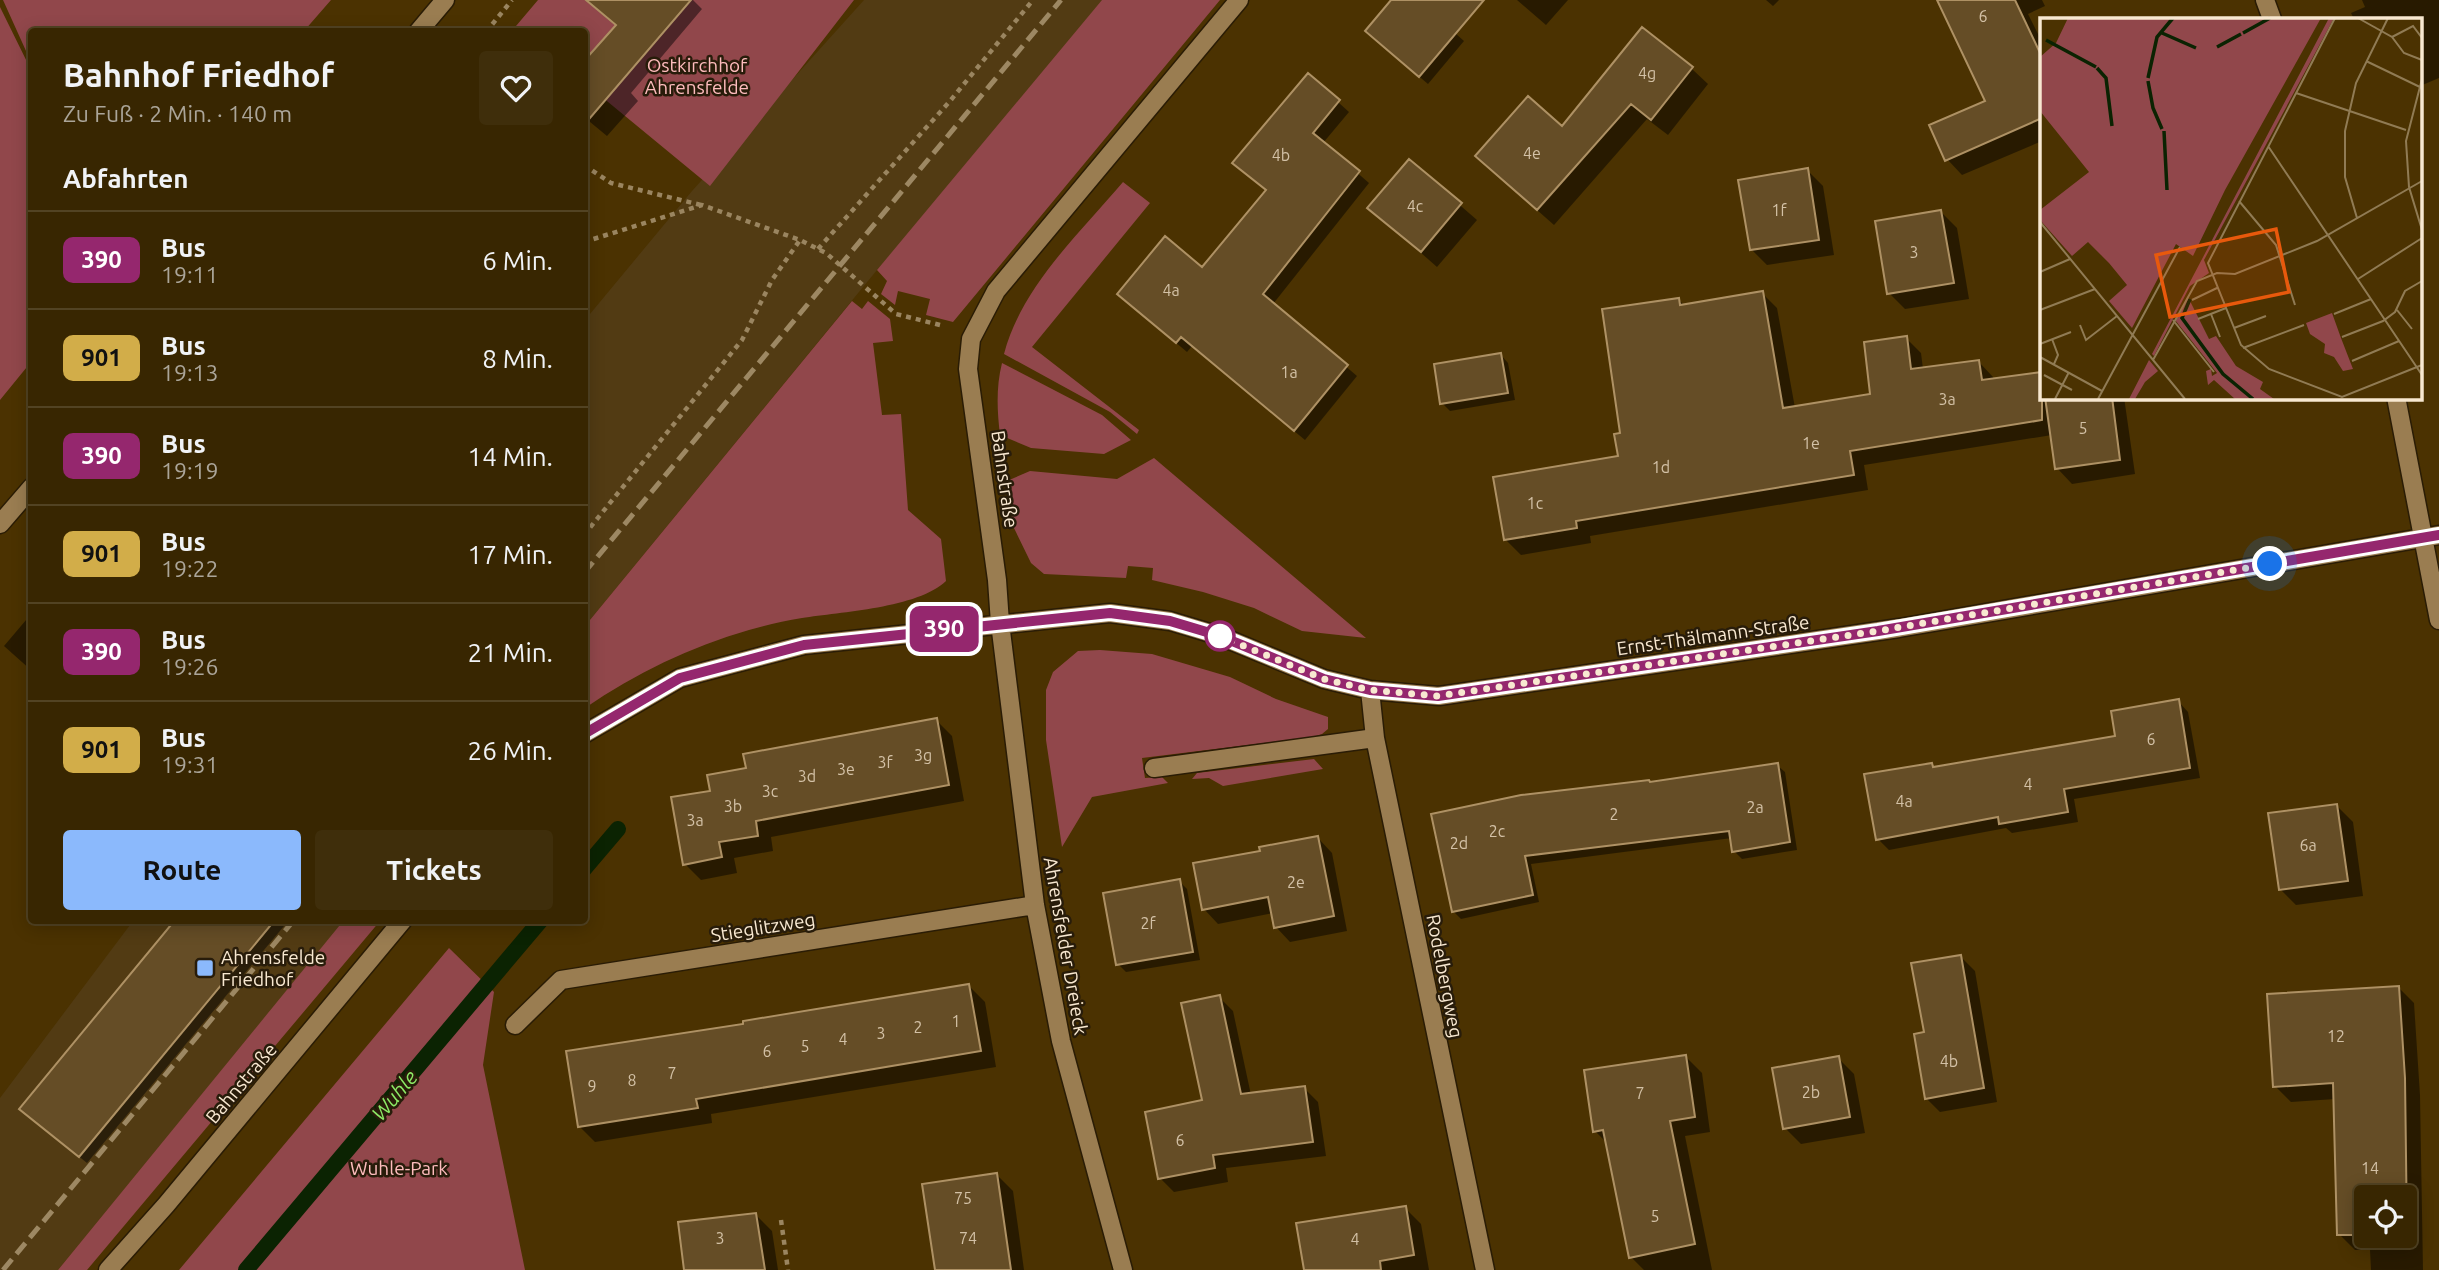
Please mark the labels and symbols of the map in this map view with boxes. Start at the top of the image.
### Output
house number: 6 [1978,7,1988,25]
inset map [2040,18,2422,399]
park label: Ostkirchhof Ahrensfelde [645,54,749,98]
house number: 4g [1638,64,1656,82]
house number: 4e [1523,144,1541,162]
house number: 4b [1272,146,1290,164]
house number: 4c [1407,197,1424,215]
house number: 1f [1771,201,1787,219]
house number: 3 [1909,243,1919,261]
house number: 4a [1162,281,1180,299]
house number: 1a [1280,363,1298,381]
house number: 3a [1938,390,1956,408]
house number: 5 [2078,419,2088,437]
street label: Bahnstraße [987,429,1023,529]
house number: 1e [1802,434,1820,452]
house number: 1d [1652,458,1670,476]
house number: 1c [1527,494,1544,512]
your location [2252,546,2287,581]
line badge: 390 [904,606,984,652]
street label: Ernst-Thälmann-Straße [1615,611,1811,659]
unlabelled marker [1205,621,1235,651]
house number: 6 [2146,730,2156,748]
house number: 3g [914,746,932,764]
house number: 3f [877,753,893,771]
house number: 3e [837,760,855,778]
house number: 3d [798,767,816,785]
house number: 4 [2023,775,2033,793]
house number: 3c [762,782,779,800]
house number: 4a [1895,792,1913,810]
house number: 3b [724,797,742,815]
house number: 2a [1746,798,1764,816]
house number: 2 [1609,805,1619,823]
house number: 3a [686,811,704,829]
house number: 2c [1489,822,1506,840]
house number: 2d [1450,834,1468,852]
house number: 6a [2299,836,2317,854]
street label: Ahrensfelder Dreieck [1040,855,1093,1037]
house number: 2e [1287,873,1305,891]
street label: Stieglitzweg [709,908,817,946]
street label: Rodelbergweg [1422,912,1468,1040]
house number: 2f [1140,914,1156,932]
place label: Ahrensfelde Friedhof [221,946,325,990]
marker: Ahrensfelde Friedhof [195,958,215,978]
house number: 1 [951,1012,961,1030]
house number: 2 [913,1018,923,1036]
house number: 3 [876,1024,886,1042]
house number: 12 [2327,1027,2345,1045]
house number: 4 [838,1030,848,1048]
house number: 5 [800,1037,810,1055]
street label: Bahnstraße [201,1038,281,1128]
house number: 6 [762,1042,772,1060]
house number: 4b [1940,1052,1958,1070]
house number: 7 [667,1064,677,1082]
water label: Wuhle [366,1065,422,1125]
house number: 8 [627,1071,637,1089]
house number: 9 [587,1077,597,1095]
house number: 2b [1802,1083,1820,1101]
house number: 7 [1635,1084,1645,1102]
house number: 6 [1175,1131,1185,1149]
park label: Wuhle-Park [350,1157,448,1179]
house number: 14 [2361,1159,2379,1177]
house number: 75 [954,1189,972,1207]
house number: 5 [1650,1207,1660,1225]
house number: 3 [715,1229,725,1247]
house number: 74 [959,1229,977,1247]
house number: 4 [1350,1230,1360,1248]

